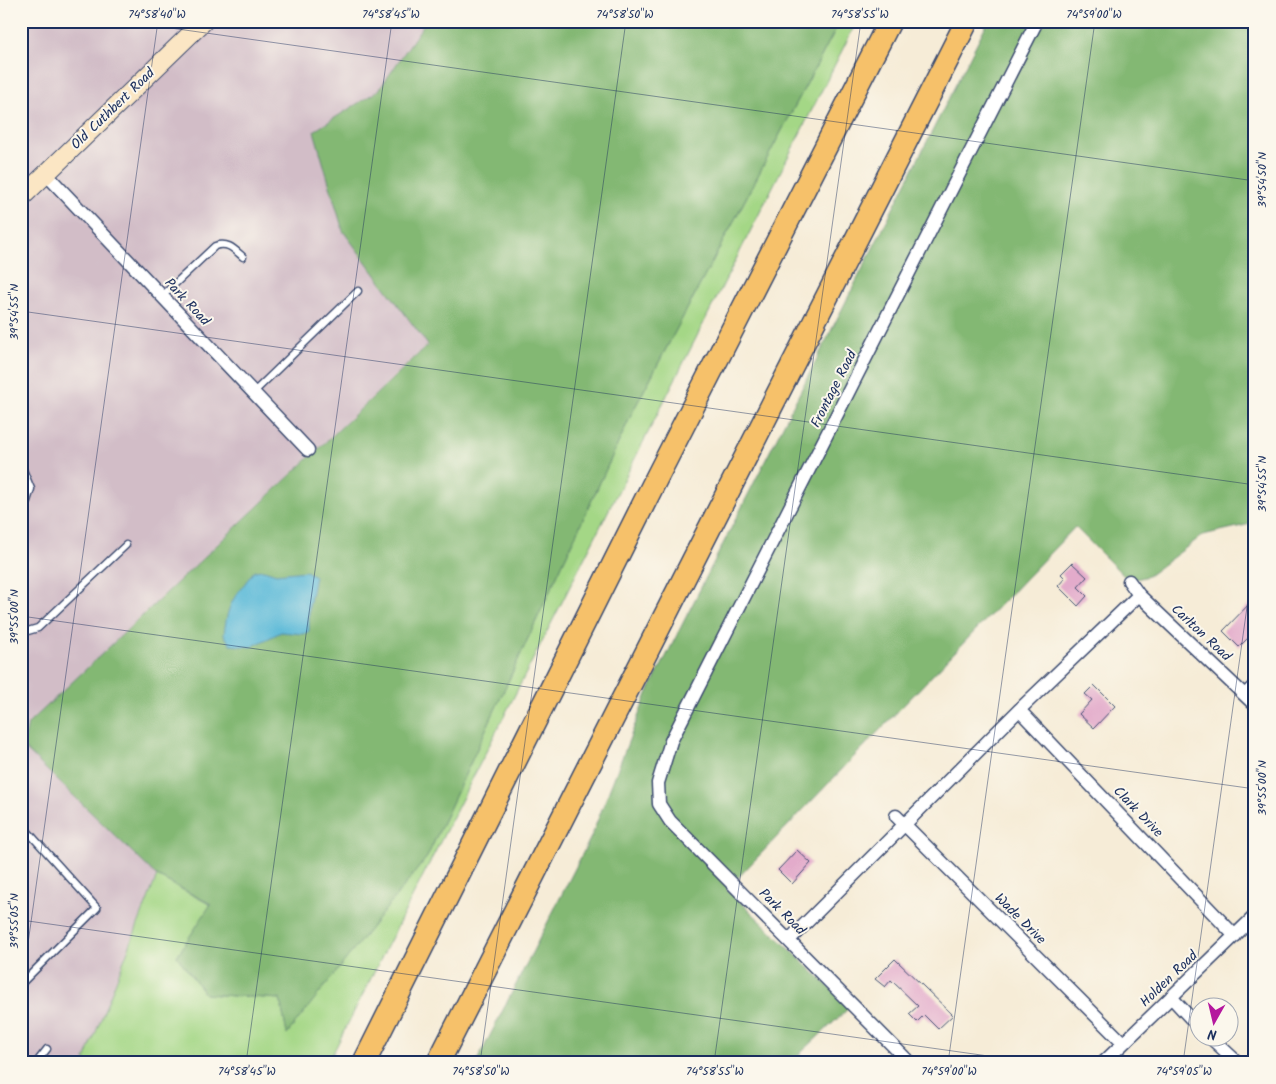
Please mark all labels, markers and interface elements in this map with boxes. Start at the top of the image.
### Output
text: 74°58'40"W [128,5,186,24]
text: 74°58'45"W [362,5,420,24]
text: 74°58'50"W [596,5,654,24]
text: 74°58'55"W [831,5,889,24]
text: 74°59'00"W [1066,5,1122,24]
street label: Old Cuthbert Road [66,62,161,155]
text: 39°54'50"N [1253,152,1272,208]
street label: Park Road [159,273,216,332]
text: 39°54'55"N [5,284,24,340]
street label: Frontage Road [805,346,863,432]
text: 39°54'55"N [1253,456,1272,512]
text: 39°55'00"N [5,589,24,645]
street label: Carlton Road [1166,599,1237,668]
text: 39°55'00"N [1253,760,1272,816]
street label: Clark Drive [1108,781,1169,843]
street label: Park Road [753,883,811,941]
street label: Wade Drive [989,888,1051,950]
text: 39°55'05"N [5,893,24,949]
street label: Holden Road [1135,945,1204,1012]
north arrow [1188,996,1238,1046]
text: N [1206,1022,1218,1045]
text: 74°58'45"W [218,1062,276,1081]
text: 74°58'50"W [452,1062,510,1081]
text: 74°58'55"W [686,1062,744,1081]
text: 74°59'00"W [921,1062,977,1081]
text: 74°59'05"W [1156,1062,1212,1081]

